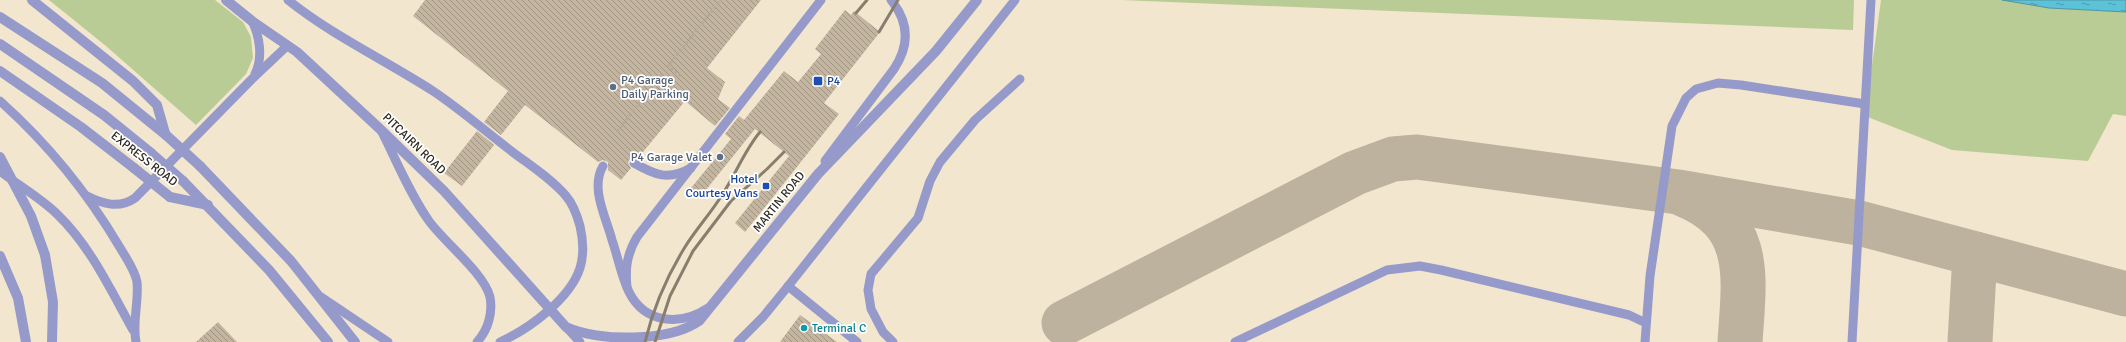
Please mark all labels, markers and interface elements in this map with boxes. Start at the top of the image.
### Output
place label: P4 Garage Daily Parking [621,73,689,102]
place label: P4 [827,74,841,89]
marker: P4 [812,75,824,87]
marker: P4 Garage Daily Parking [608,82,618,92]
street label: PITCAIRN ROAD [379,110,449,178]
street label: EXPRESS ROAD [108,128,181,190]
place label: P4 Garage Valet [631,150,712,165]
marker: P4 Garage Valet [715,152,725,162]
street label: MARTIN ROAD [750,168,808,236]
place label: Hotel Courtesy Vans [685,172,758,201]
marker: Hotel Courtesy Vans [761,181,771,191]
place label: Terminal C [812,321,866,336]
marker: Terminal C [799,323,809,333]

